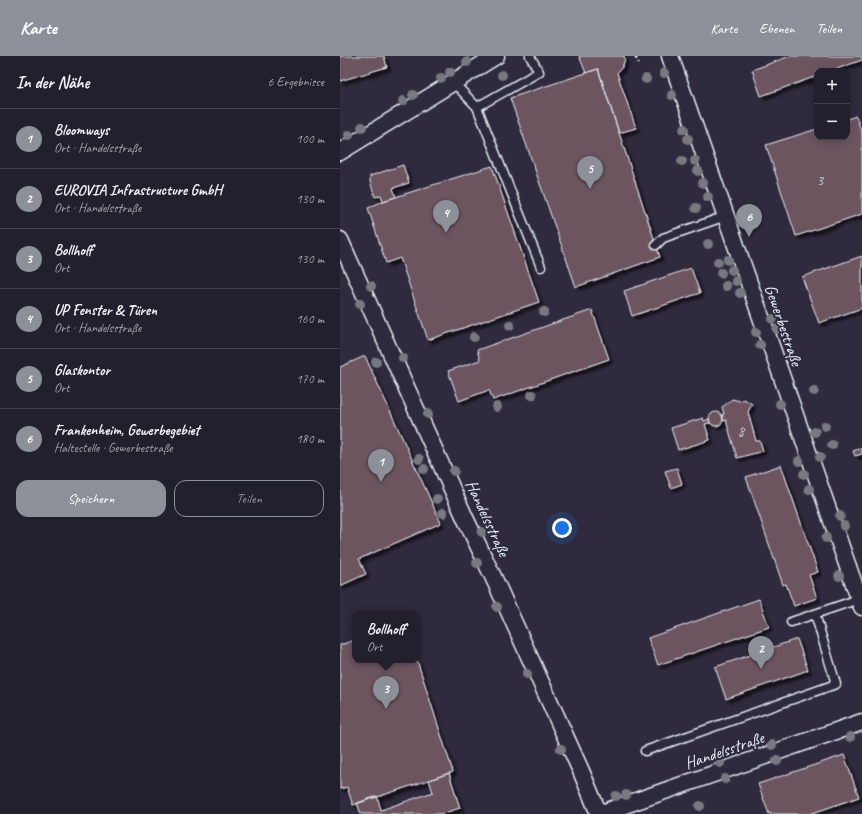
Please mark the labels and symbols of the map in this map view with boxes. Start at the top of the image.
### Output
pin: 5 [577,156,603,189]
house number: 3 [817,171,825,190]
pin: 4 [433,200,459,233]
pin: 6 [736,204,762,237]
street label: Gewerbestraße [760,282,808,370]
house number: 8 [738,422,746,441]
pin: 1 [368,449,394,482]
street label: Handelsstraße [461,476,515,561]
your location [552,518,572,538]
pin: 2 [748,636,774,669]
pin: 3 [373,676,399,709]
street label: Handelsstraße [682,727,768,774]

